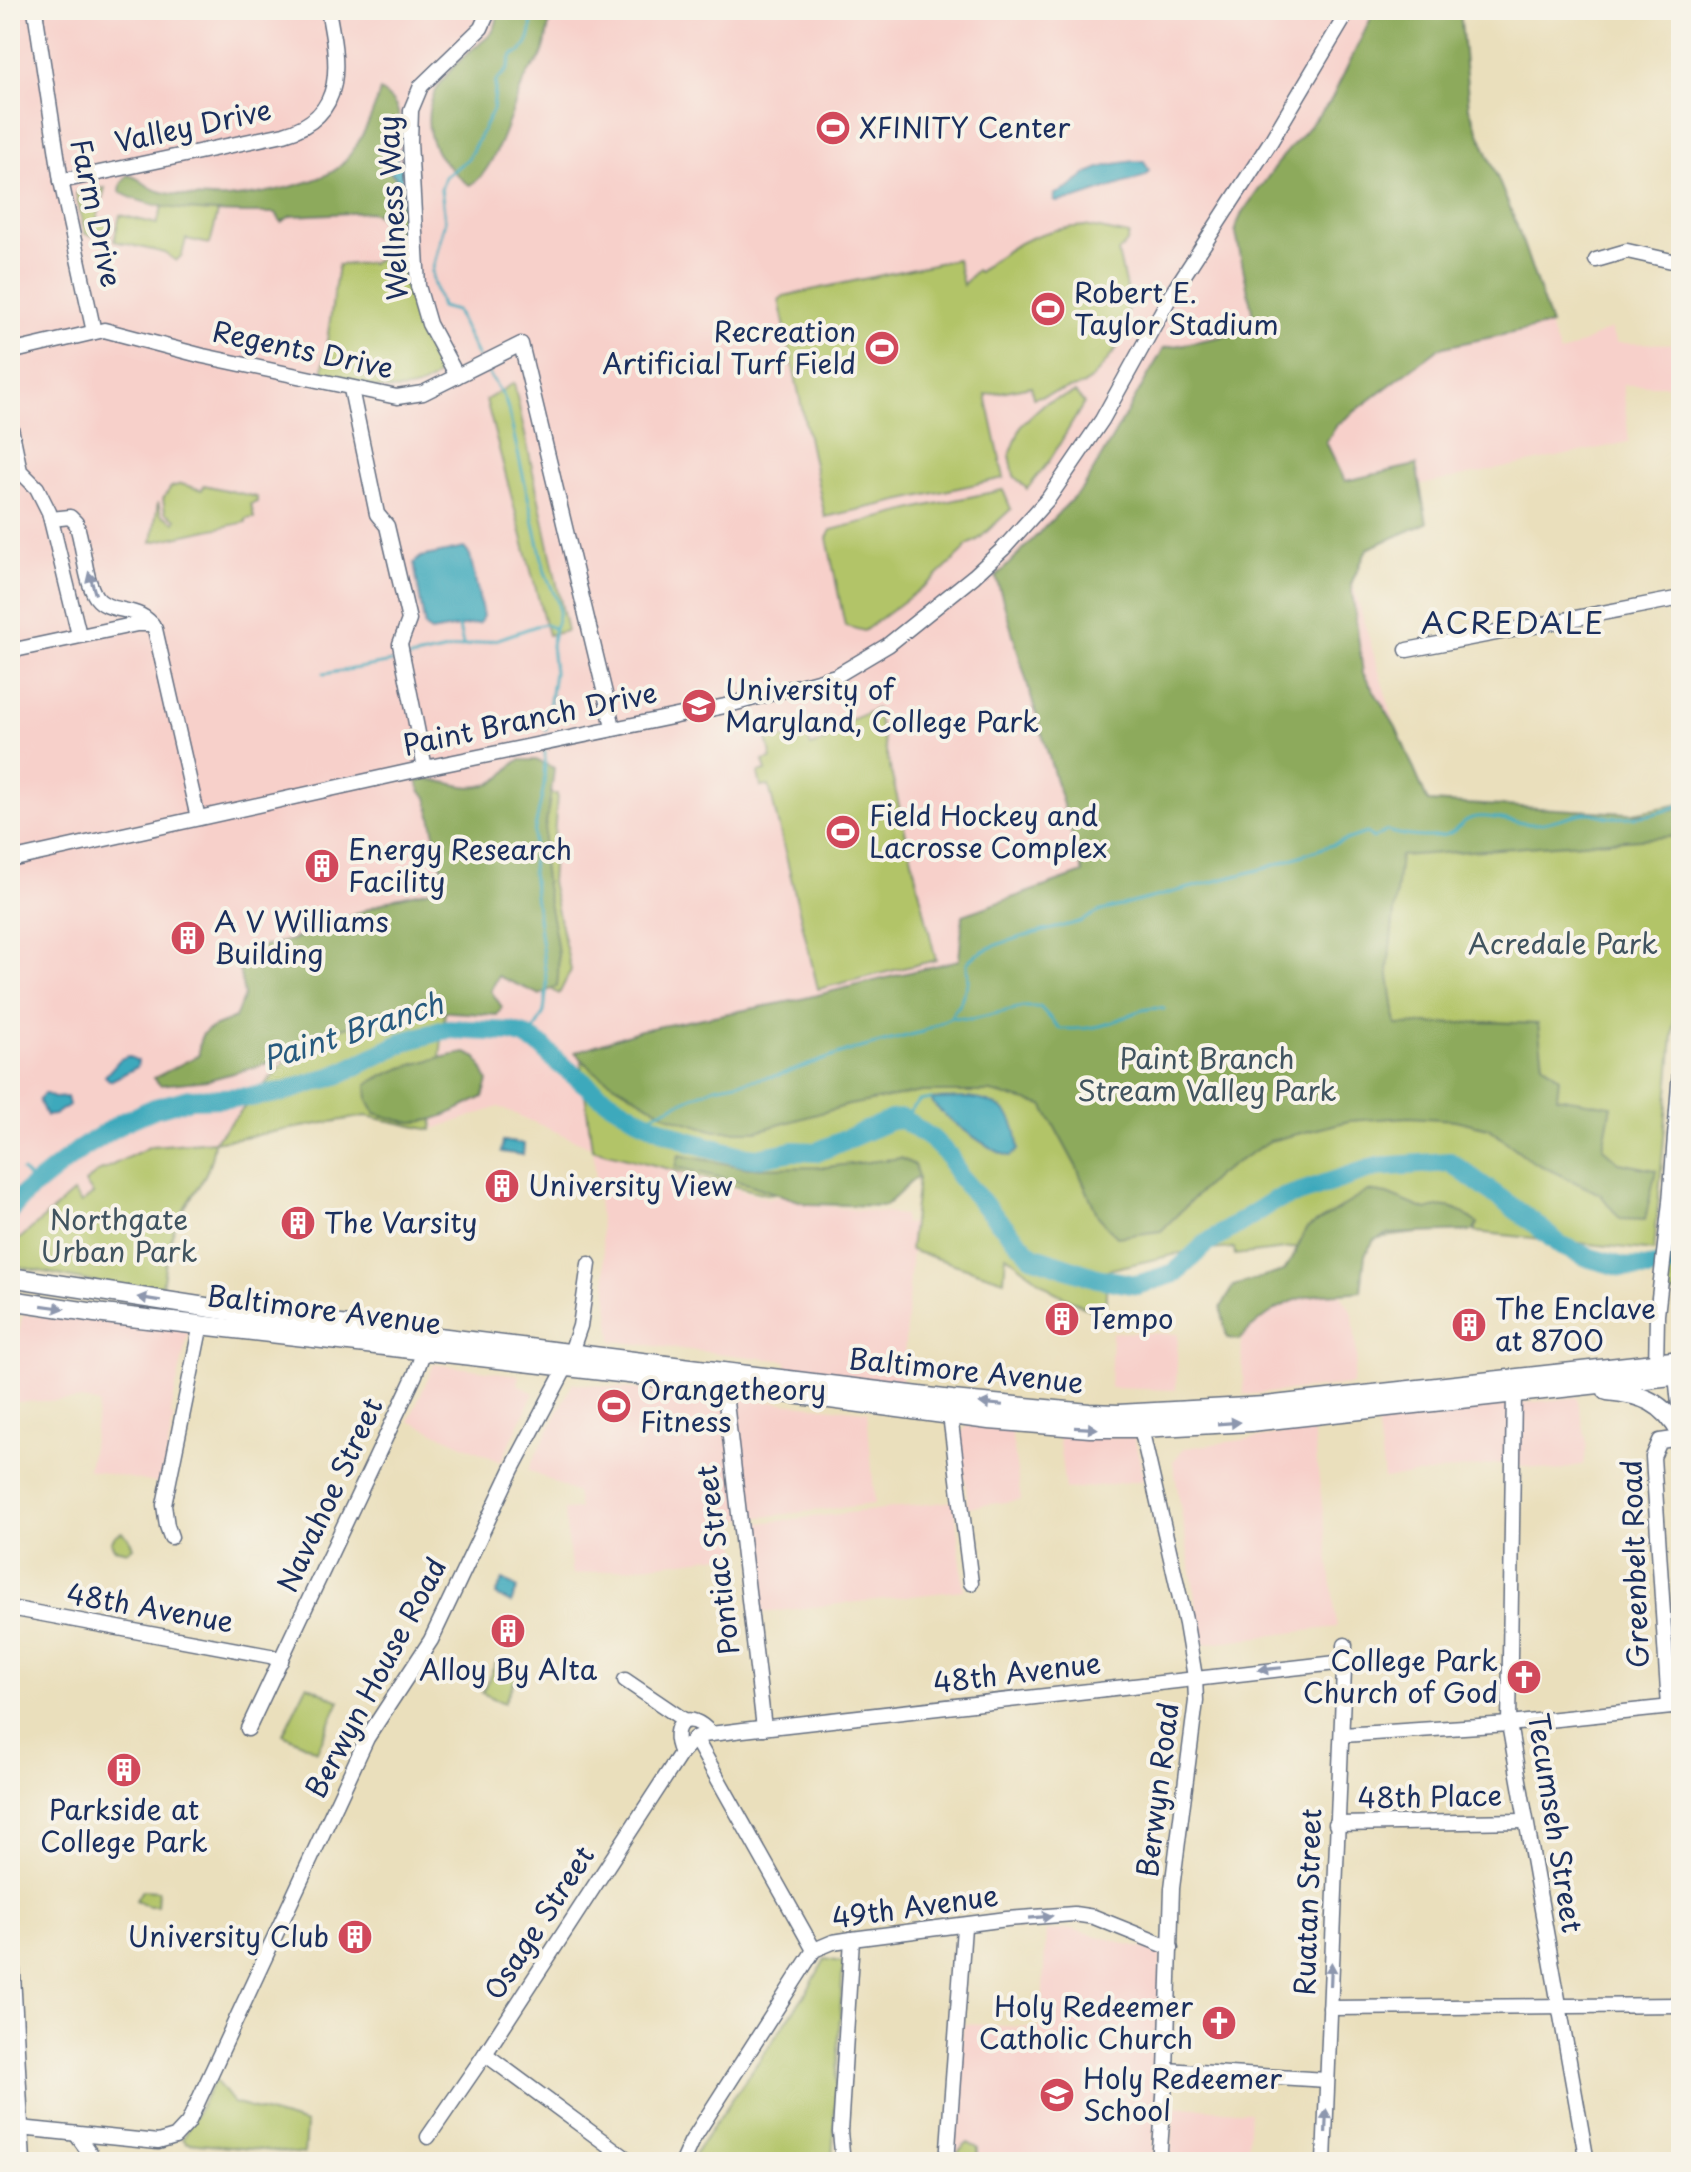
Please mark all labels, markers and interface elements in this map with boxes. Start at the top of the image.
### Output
street label: Valley Drive [110,87,275,162]
place label: XFINITY Center [859,105,1070,148]
sports icon: XFINITY Center [814,109,852,147]
street label: Wellness Way [365,115,418,302]
street label: Farm Drive [61,134,134,291]
place label: Robert E. Taylor Stadium [1074,270,1279,345]
sports icon: Robert E. Taylor Stadium [1029,290,1067,328]
street label: Regents Drive [209,308,398,389]
place label: Recreation Artificial Turf Field [602,309,856,384]
sports icon: Recreation Artificial Turf Field [863,329,901,367]
one-way arrow [85,570,98,594]
district label: ACREDALE [1421,599,1605,644]
place label: University of Maryland, College Park [725,667,1039,742]
street label: Paint Branch Drive [399,670,661,765]
school or university icon: University of Maryland, College Park [680,687,718,725]
place label: Field Hockey and Lacrosse Complex [869,793,1108,868]
sports icon: Field Hockey and Lacrosse Complex [824,813,862,851]
place label: Energy Research Facility [348,827,572,902]
building icon: Energy Research Facility [303,847,341,885]
place label: A V Williams Building [214,899,389,974]
building icon: A V Williams Building [169,919,207,957]
park label: Acredale Park [1468,921,1658,964]
water label: Paint Branch [256,979,449,1080]
park label: Paint Branch Stream Valley Park [1077,1036,1337,1111]
place label: University View [528,1163,733,1206]
building icon: University View [483,1167,521,1205]
park label: Northgate Urban Park [41,1197,198,1272]
place label: The Varsity [324,1200,478,1243]
building icon: The Varsity [279,1204,317,1242]
street label: Baltimore Avenue [204,1273,444,1344]
place label: The Enclave at 8700 [1495,1286,1656,1361]
one-way arrow [136,1292,161,1305]
place label: Tempo [1088,1296,1174,1339]
building icon: Tempo [1043,1300,1081,1338]
one-way arrow [41,1301,66,1314]
building icon: The Enclave at 8700 [1450,1306,1488,1344]
street label: Baltimore Avenue [847,1336,1086,1403]
place label: Orangetheory Fitness [640,1367,826,1442]
sports icon: Orangetheory Fitness [595,1387,633,1425]
street label: Navahoe Street [265,1390,393,1599]
one-way arrow [979,1398,1004,1411]
one-way arrow [1217,1417,1242,1430]
one-way arrow [1074,1421,1099,1434]
street label: Greenbelt Road [1608,1459,1659,1669]
street label: Pontiac Street [684,1463,749,1657]
street label: Berwyn House Road [293,1549,456,1805]
street label: 48th Avenue [63,1571,237,1642]
building icon: Alloy By Alta [489,1612,527,1650]
place label: College Park Church of God [1303,1638,1498,1713]
street label: 48th Avenue [930,1640,1103,1703]
place label: Alloy By Alta [419,1647,598,1690]
church icon: College Park Church of God [1505,1658,1543,1696]
one-way arrow [1257,1662,1282,1675]
street label: Berwyn Road [1124,1700,1189,1880]
street label: Tecumseh Street [1518,1710,1595,1936]
building icon: Parkside at College Park [105,1751,143,1789]
street label: 48th Place [1357,1773,1503,1818]
place label: Parkside at College Park [40,1787,208,1862]
street label: Ruatan Street [1282,1808,1331,1996]
street label: Osage Street [472,1837,604,2008]
street label: 49th Avenue [829,1873,1001,1938]
one-way arrow [1029,1910,1054,1923]
place label: University Club [127,1914,329,1957]
building icon: University Club [336,1918,374,1956]
one-way arrow [1325,1961,1338,1986]
place label: Holy Redeemer Catholic Church [979,1984,1193,2059]
church icon: Holy Redeemer Catholic Church [1200,2004,1238,2042]
place label: Holy Redeemer School [1083,2056,1282,2131]
school or university icon: Holy Redeemer School [1038,2076,1076,2114]
one-way arrow [1319,2108,1332,2133]

